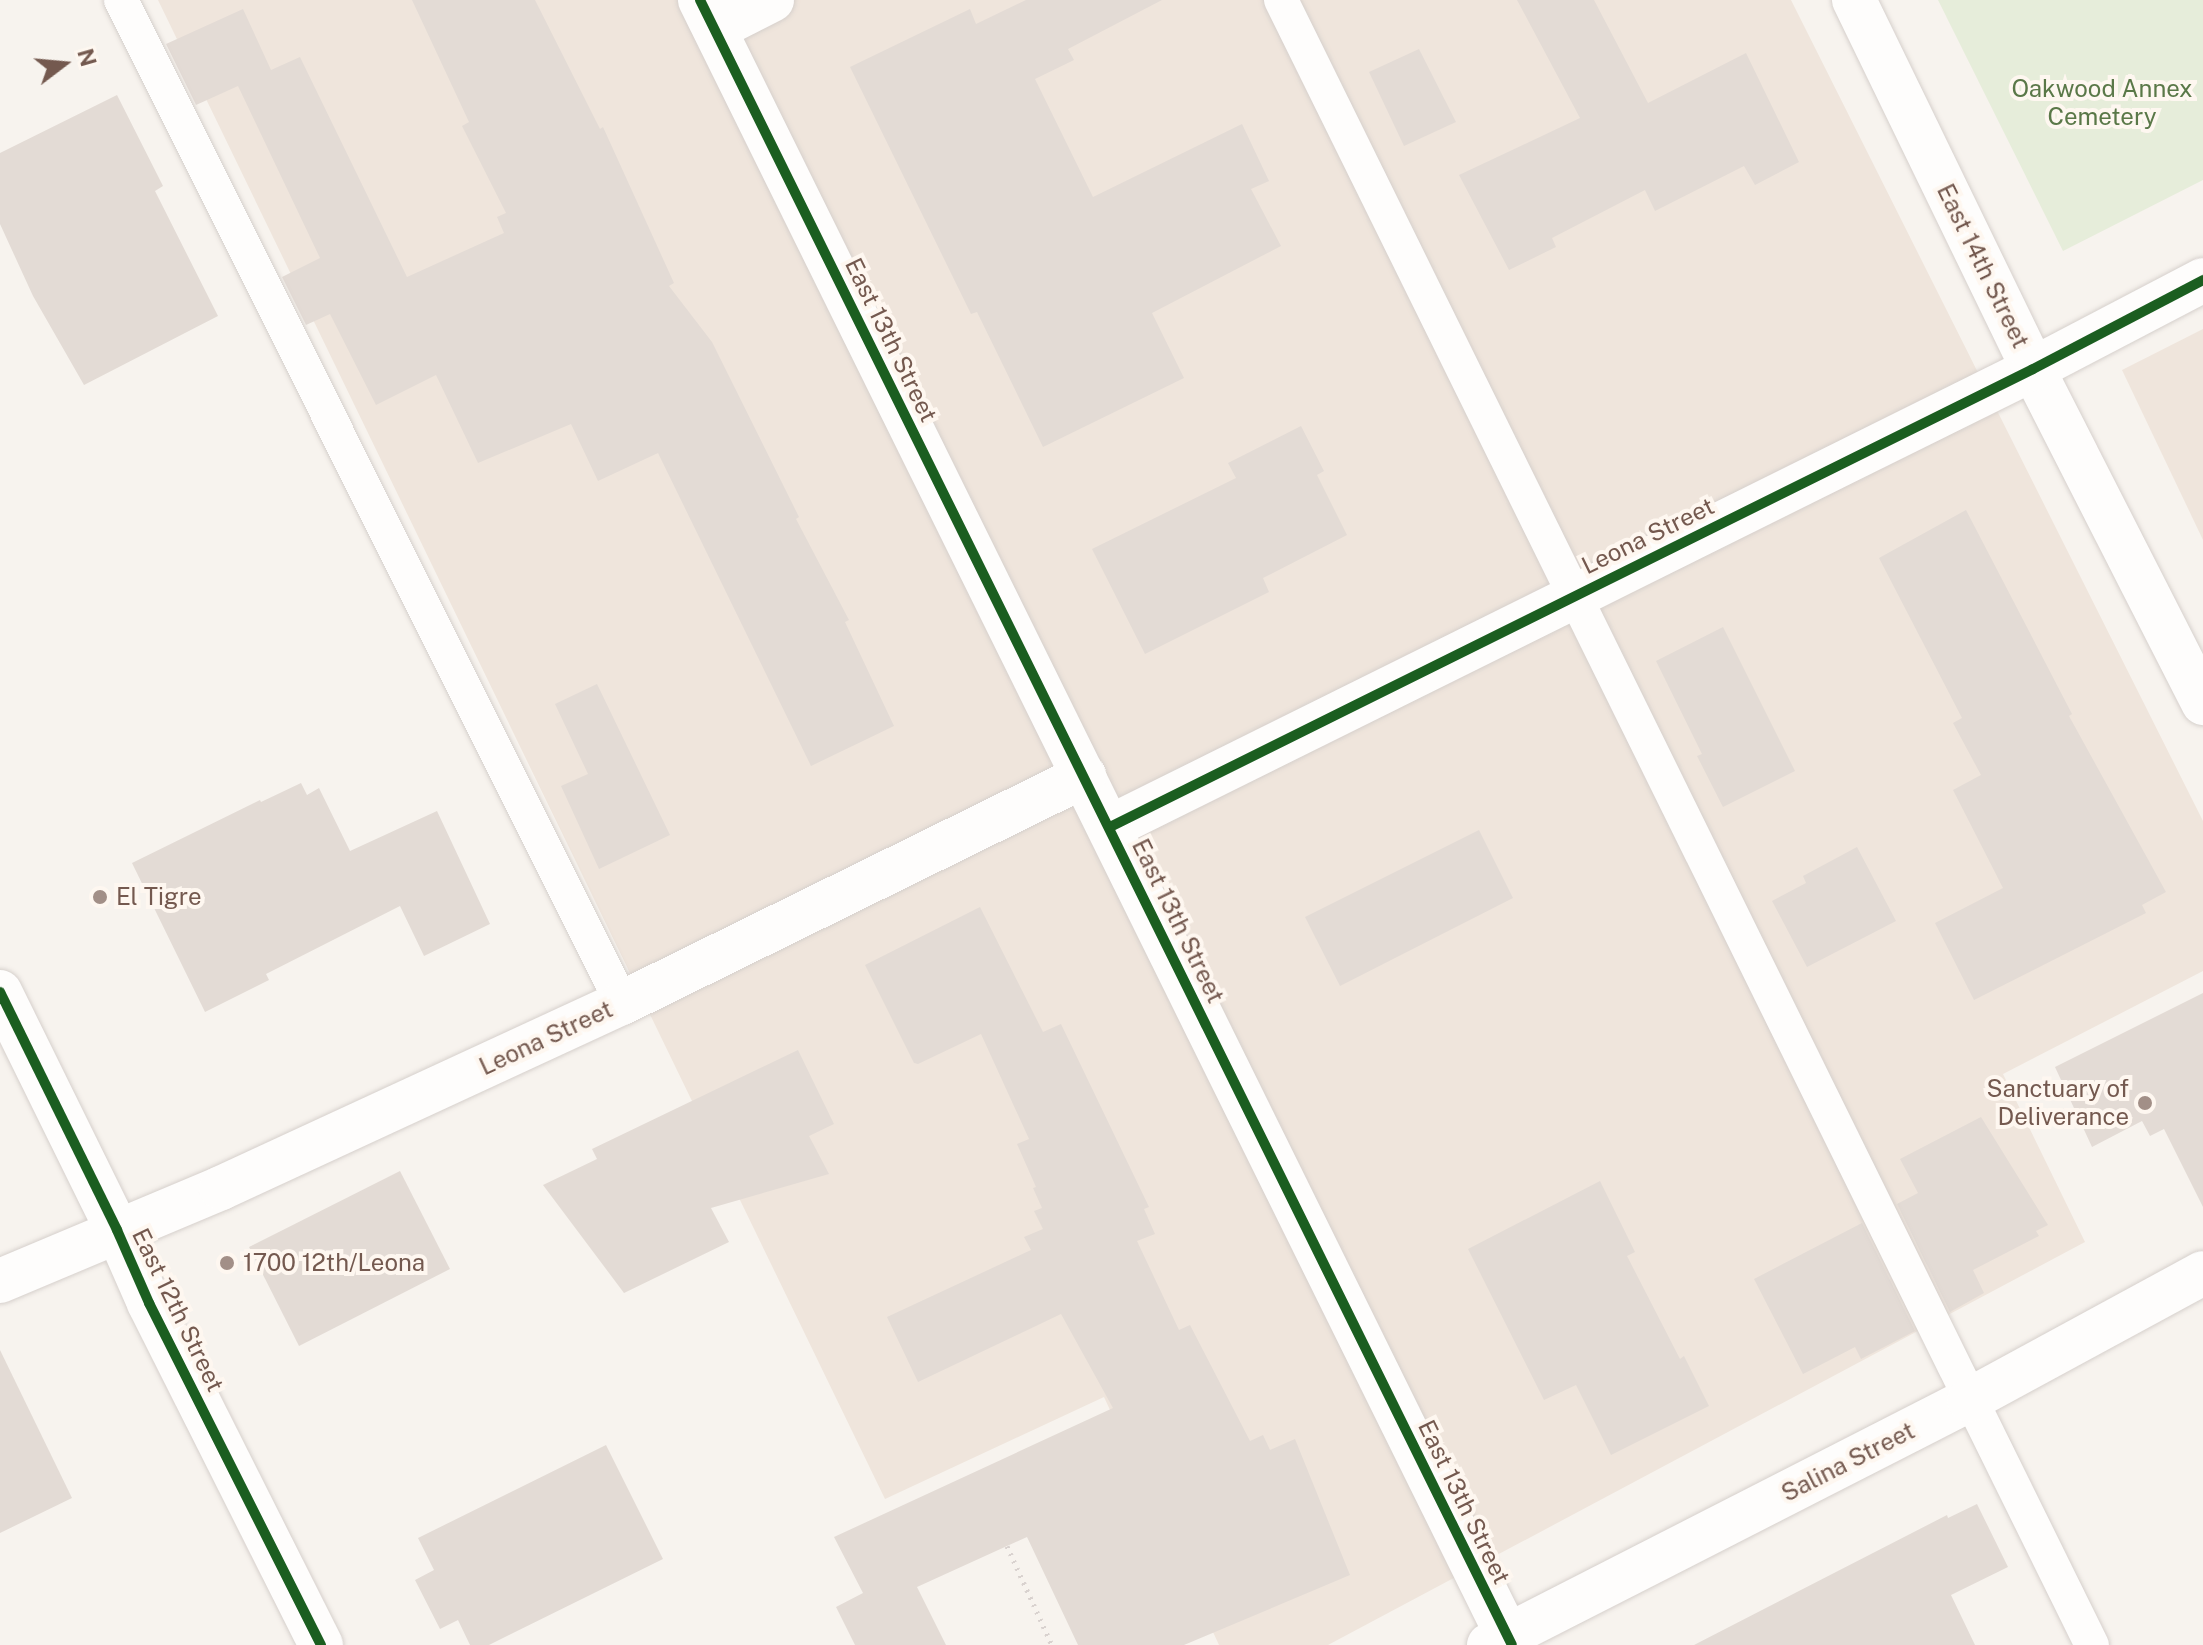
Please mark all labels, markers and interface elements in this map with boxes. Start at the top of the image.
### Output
north arrow [24,24,104,104]
text: N [72,46,102,69]
park label: Oakwood Annex Cemetery [2011,75,2193,131]
street label: East 14th Street [1931,179,2035,353]
street label: East 13th Street [839,253,943,427]
street label: Leona Street [1577,492,1719,580]
street label: East 13th Street [1126,834,1230,1008]
place label: El Tigre [116,883,202,911]
marker: El Tigre [91,888,109,906]
street label: Leona Street [475,995,617,1081]
place label: Sanctuary of Deliverance [1986,1075,2129,1131]
marker: Sanctuary of Deliverance [2136,1094,2154,1112]
street label: East 12th Street [126,1224,230,1396]
place label: 1700 12th/Leona [243,1249,425,1277]
marker: 1700 12th/Leona [218,1254,236,1272]
street label: East 13th Street [1412,1415,1516,1589]
street label: Salina Street [1777,1416,1919,1508]

